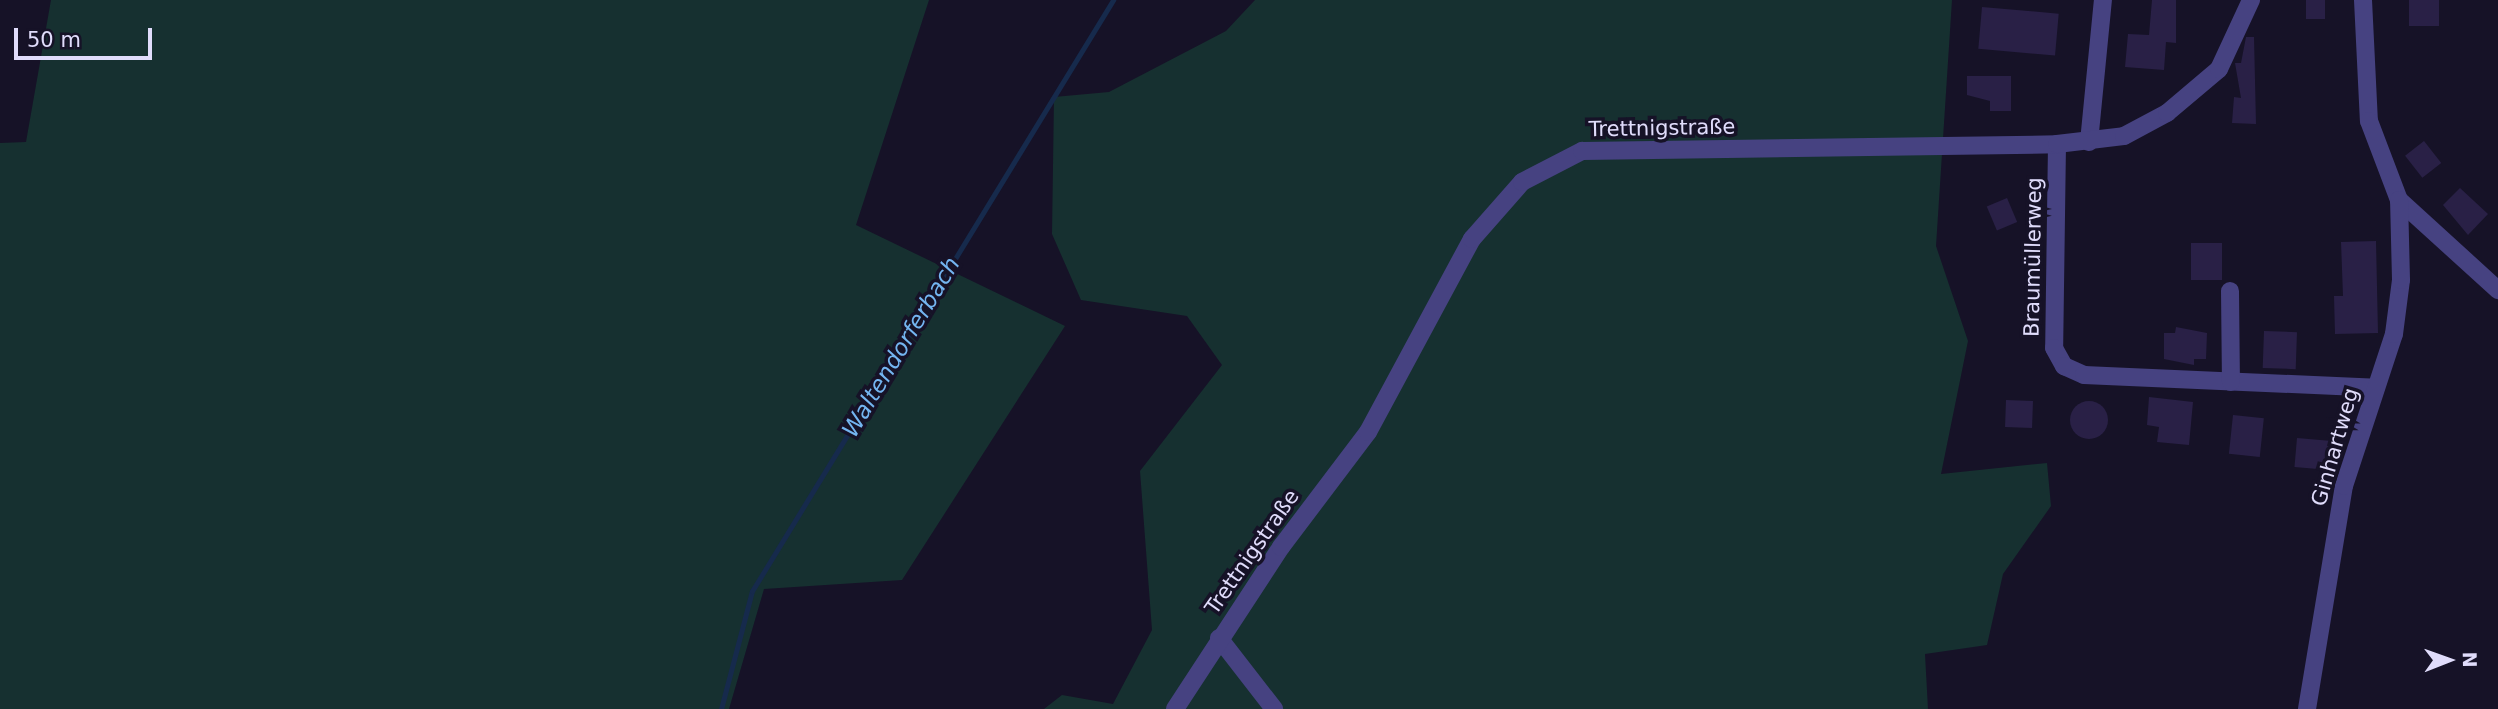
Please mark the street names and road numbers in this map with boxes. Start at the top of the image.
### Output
street label: Trettnigstraße [1588,114,1736,142]
street label: Braumüllerweg [2019,177,2047,337]
street label: Ginhartweg [2306,385,2364,509]
street label: Trettnigstraße [1200,485,1304,619]

